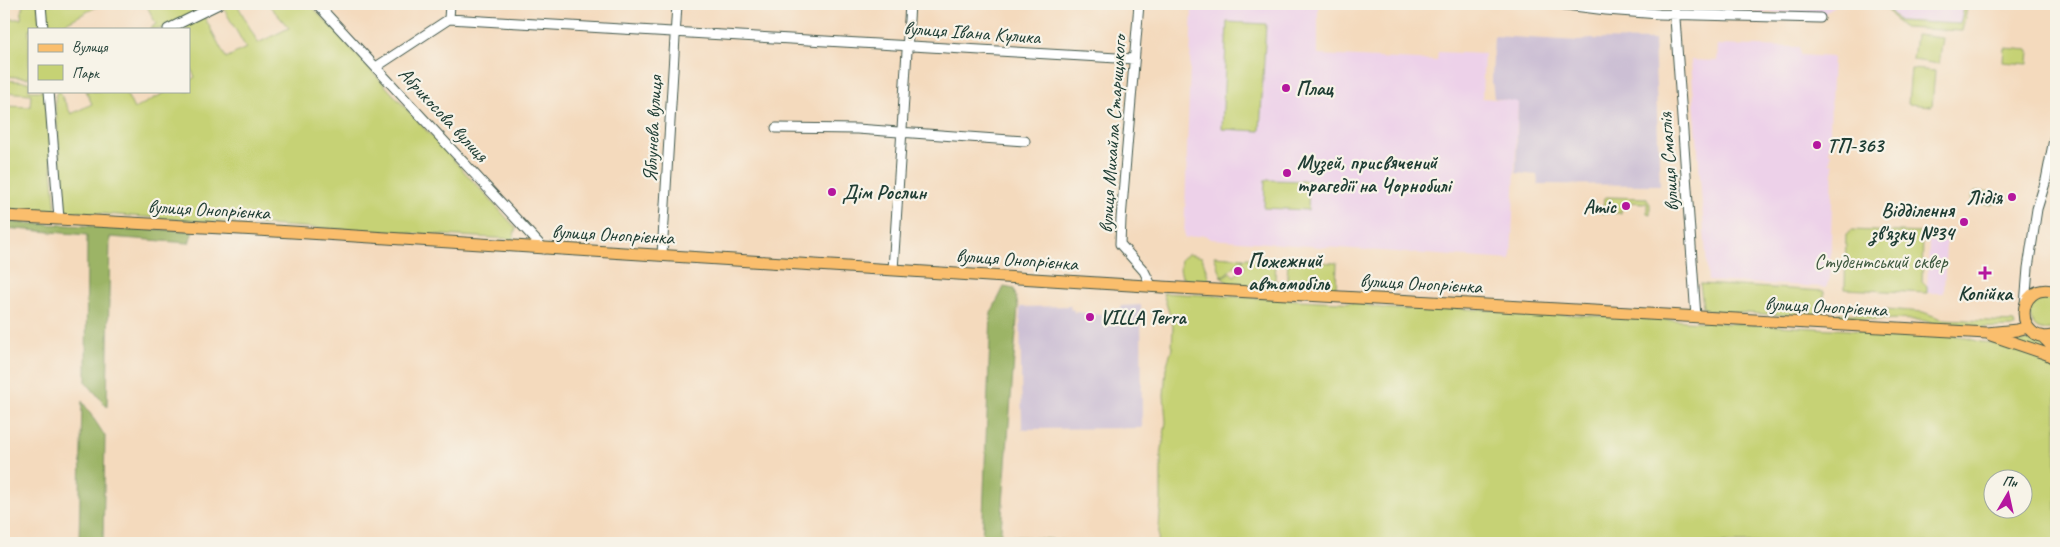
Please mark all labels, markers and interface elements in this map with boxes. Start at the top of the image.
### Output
street label: вулиця Івана Кулика [903,15,1043,50]
legend [28,28,190,92]
street label: вулиця Михайла Старицького [1093,32,1132,234]
text: Вулиця [72,38,109,57]
street label: Абрикосова вулиця [393,62,495,168]
text: Парк [72,64,100,83]
street label: Яблунева вулиця [637,73,668,183]
place label: Плац [1296,76,1335,101]
marker: Плац [1280,82,1292,94]
street label: вулиця Смаглія [1653,111,1684,212]
place label: ТП-363 [1827,133,1885,158]
marker: ТП-363 [1811,139,1823,151]
place label: Музей, присвячений трагедії на Чорнобилі [1297,150,1454,198]
marker: Музей, присвячений трагедії на Чорнобилі [1281,167,1293,179]
place label: Дім Рослин [842,180,928,205]
place label: Лідія [1966,185,2004,210]
marker: Дім Рослин [826,186,838,198]
marker: Лідія [2006,191,2018,203]
street label: вулиця Онопрієнка [147,194,272,225]
place label: Amic [1583,194,1617,219]
place label: Відділення зв'язку №34 [1868,198,1957,247]
marker: Amic [1620,200,1632,212]
marker: Відділення зв'язку №34 [1958,216,1970,228]
street label: вулиця Онопрієнка [551,219,676,250]
street label: вулиця Онопрієнка [955,243,1080,276]
place label: Пожежний автомобіль [1248,248,1331,296]
park label: Студентський сквер [1814,249,1949,274]
marker: Пожежний автомобіль [1232,265,1244,277]
marker: Копійка [1979,267,1991,279]
street label: вулиця Онопрієнка [1359,268,1484,299]
place label: Копійка [1958,281,2014,306]
street label: вулиця Онопрієнка [1764,291,1889,322]
place label: VILLA Terra [1100,305,1188,330]
marker: VILLA Terra [1084,311,1096,323]
north arrow [1982,470,2032,520]
text: Пн [2001,472,2019,491]

